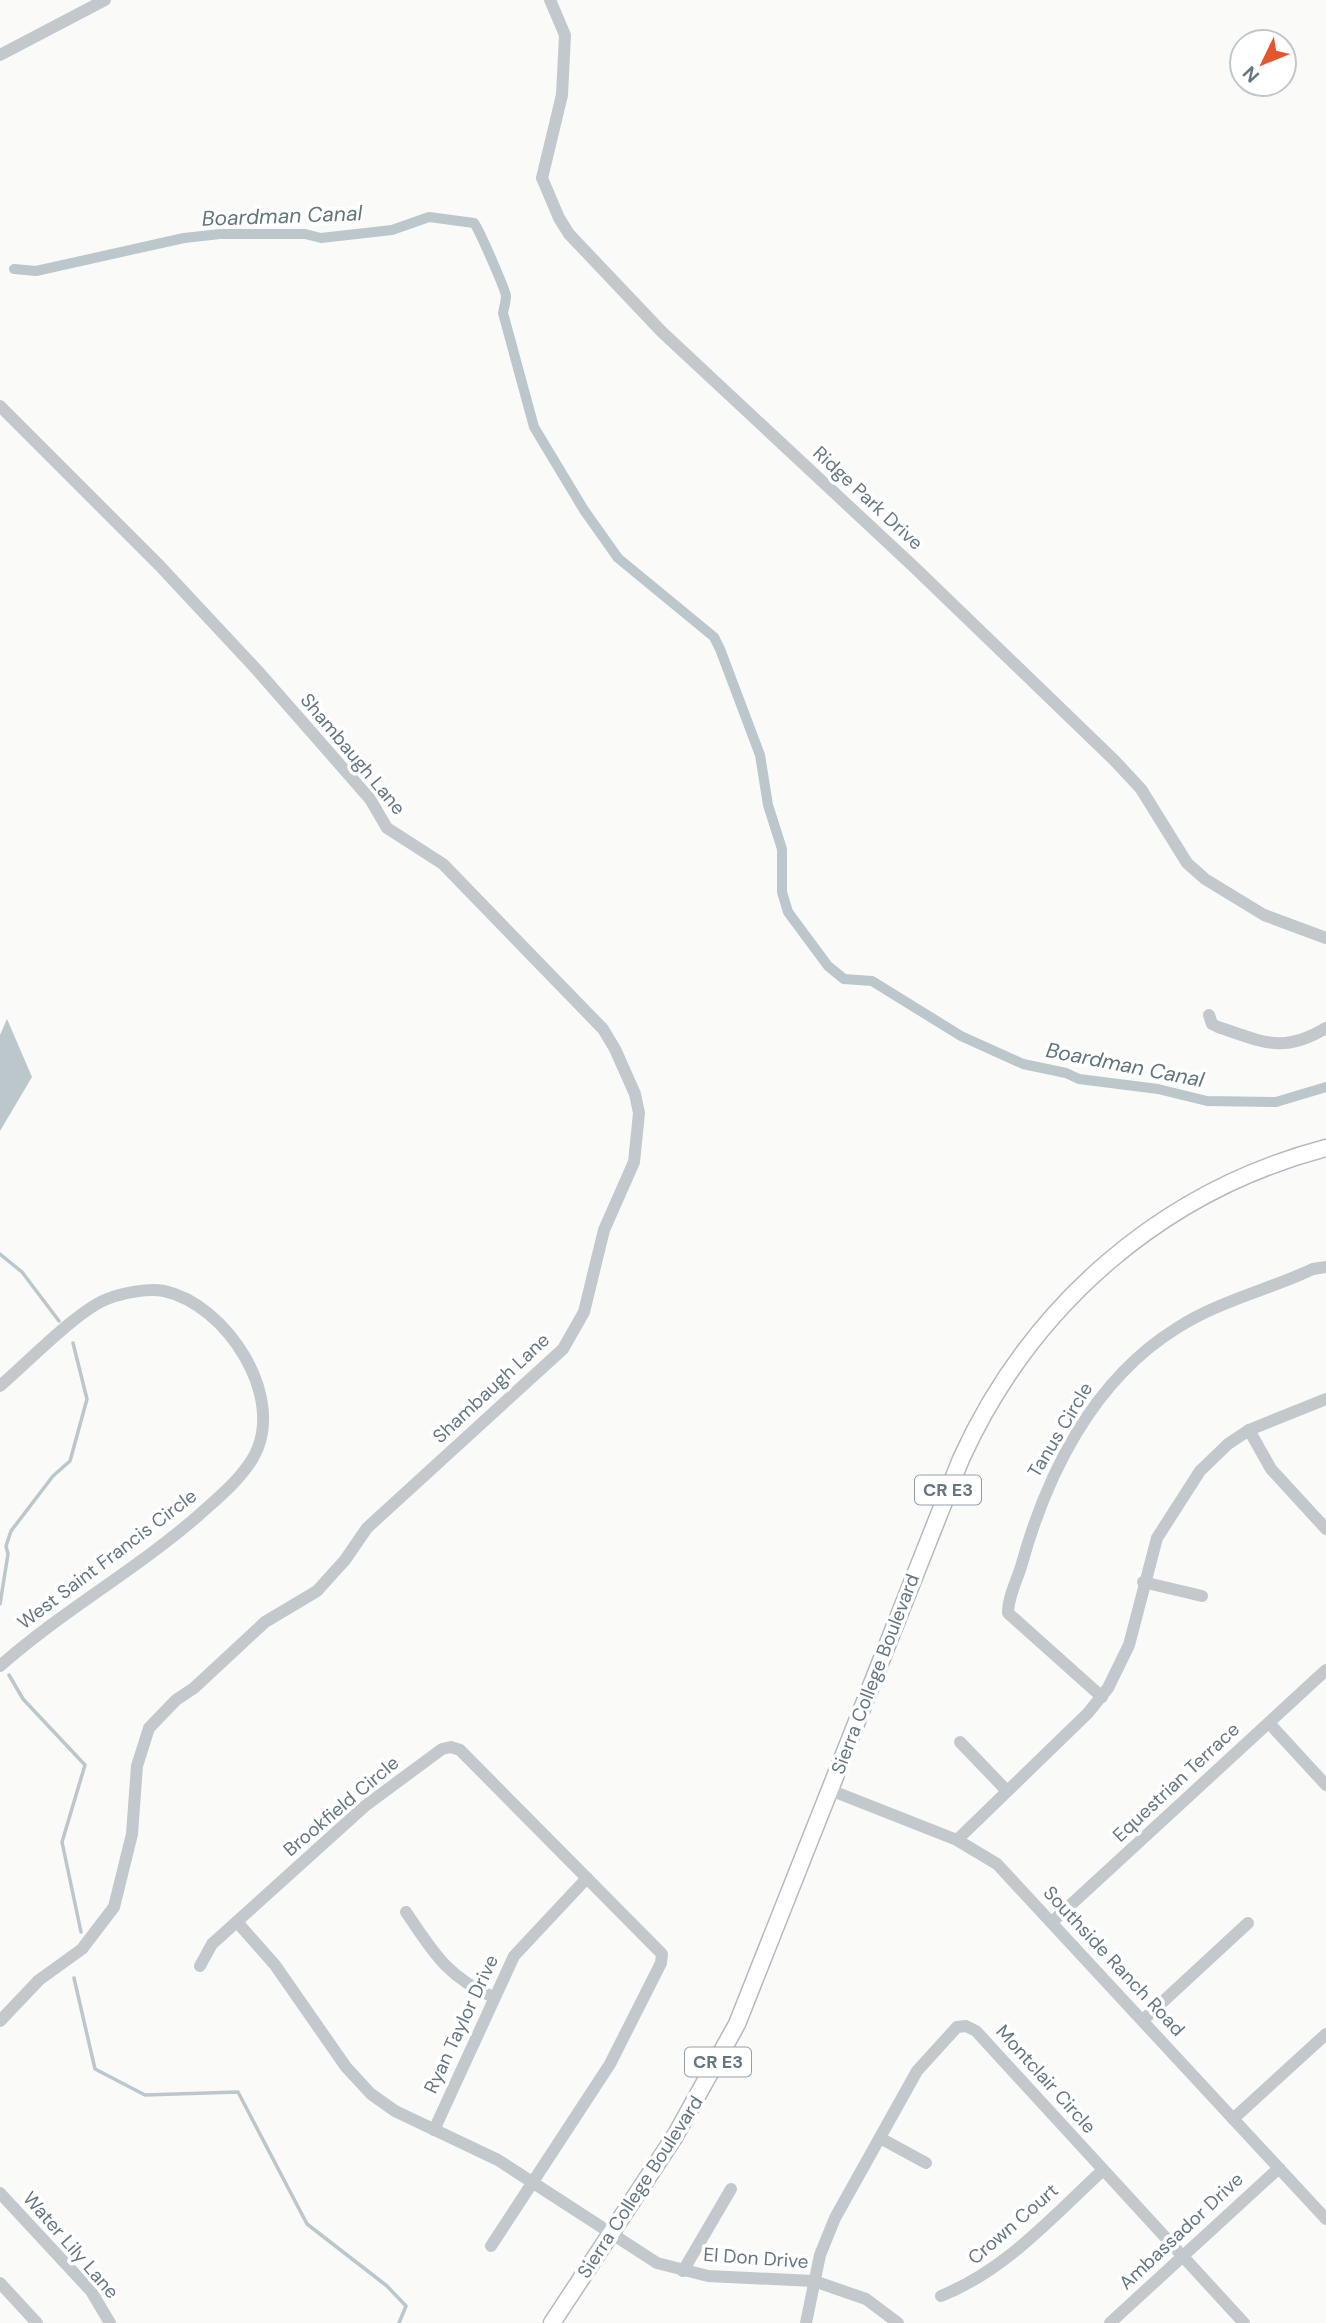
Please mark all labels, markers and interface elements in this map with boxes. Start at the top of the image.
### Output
north arrow [1228,28,1298,98]
text: N [1237,61,1265,88]
water label: Boardman Canal [201,199,363,233]
street label: Ridge Park Drive [808,441,928,555]
street label: Shambaugh Lane [295,688,411,820]
water label: Boardman Canal [1044,1036,1207,1094]
street label: Shambaugh Lane [427,1327,555,1449]
street label: Tanus Circle [1022,1378,1098,1482]
road number: CR E3 [915,1476,981,1504]
street label: West Saint Francis Circle [12,1483,202,1635]
street label: Sierra College Boulevard [825,1570,925,1778]
street label: Equestrian Terrace [1107,1717,1245,1847]
street label: Brookfield Circle [278,1750,404,1862]
street label: Southside Ranch Road [1038,1881,1190,2041]
street label: Ryan Taylor Drive [418,1951,504,2097]
street label: Montclair Circle [990,2019,1102,2139]
road number: CR E3 [685,2048,751,2076]
street label: Sierra College Boulevard [572,2091,708,2283]
street label: Ambassador Drive [1113,2167,1249,2295]
street label: Crown Court [963,2178,1063,2270]
street label: Water Lily Lane [18,2186,124,2304]
street label: El Don Drive [703,2242,809,2274]

